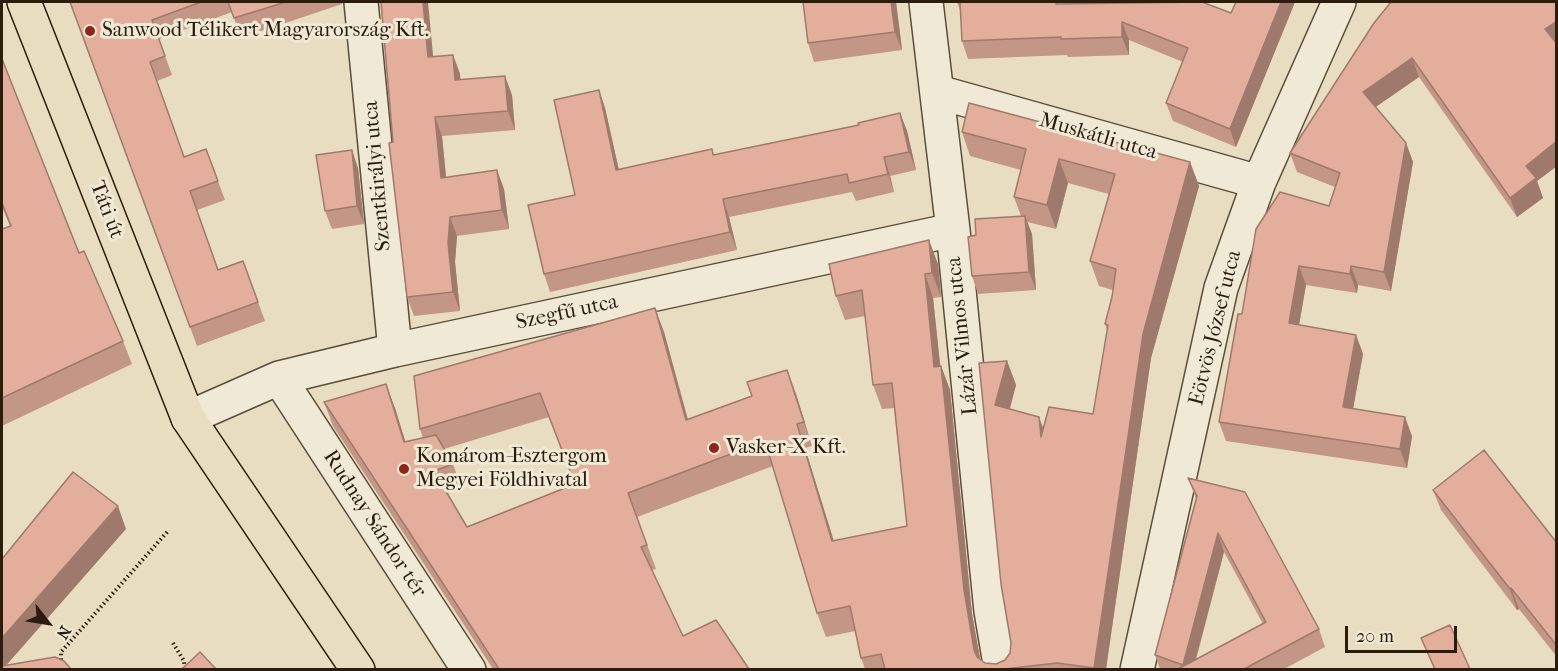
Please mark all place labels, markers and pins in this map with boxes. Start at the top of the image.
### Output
place label: Sanwood Télikert Magyarország Kft. [102,18,429,44]
marker: Sanwood Télikert Magyarország Kft. [83,24,97,38]
place label: Vasker-X Kft. [726,435,846,461]
marker: Vasker-X Kft. [707,441,721,455]
place label: Komárom-Esztergom Megyei Földhivatal [416,444,607,494]
marker: Komárom-Esztergom Megyei Földhivatal [397,462,411,476]

